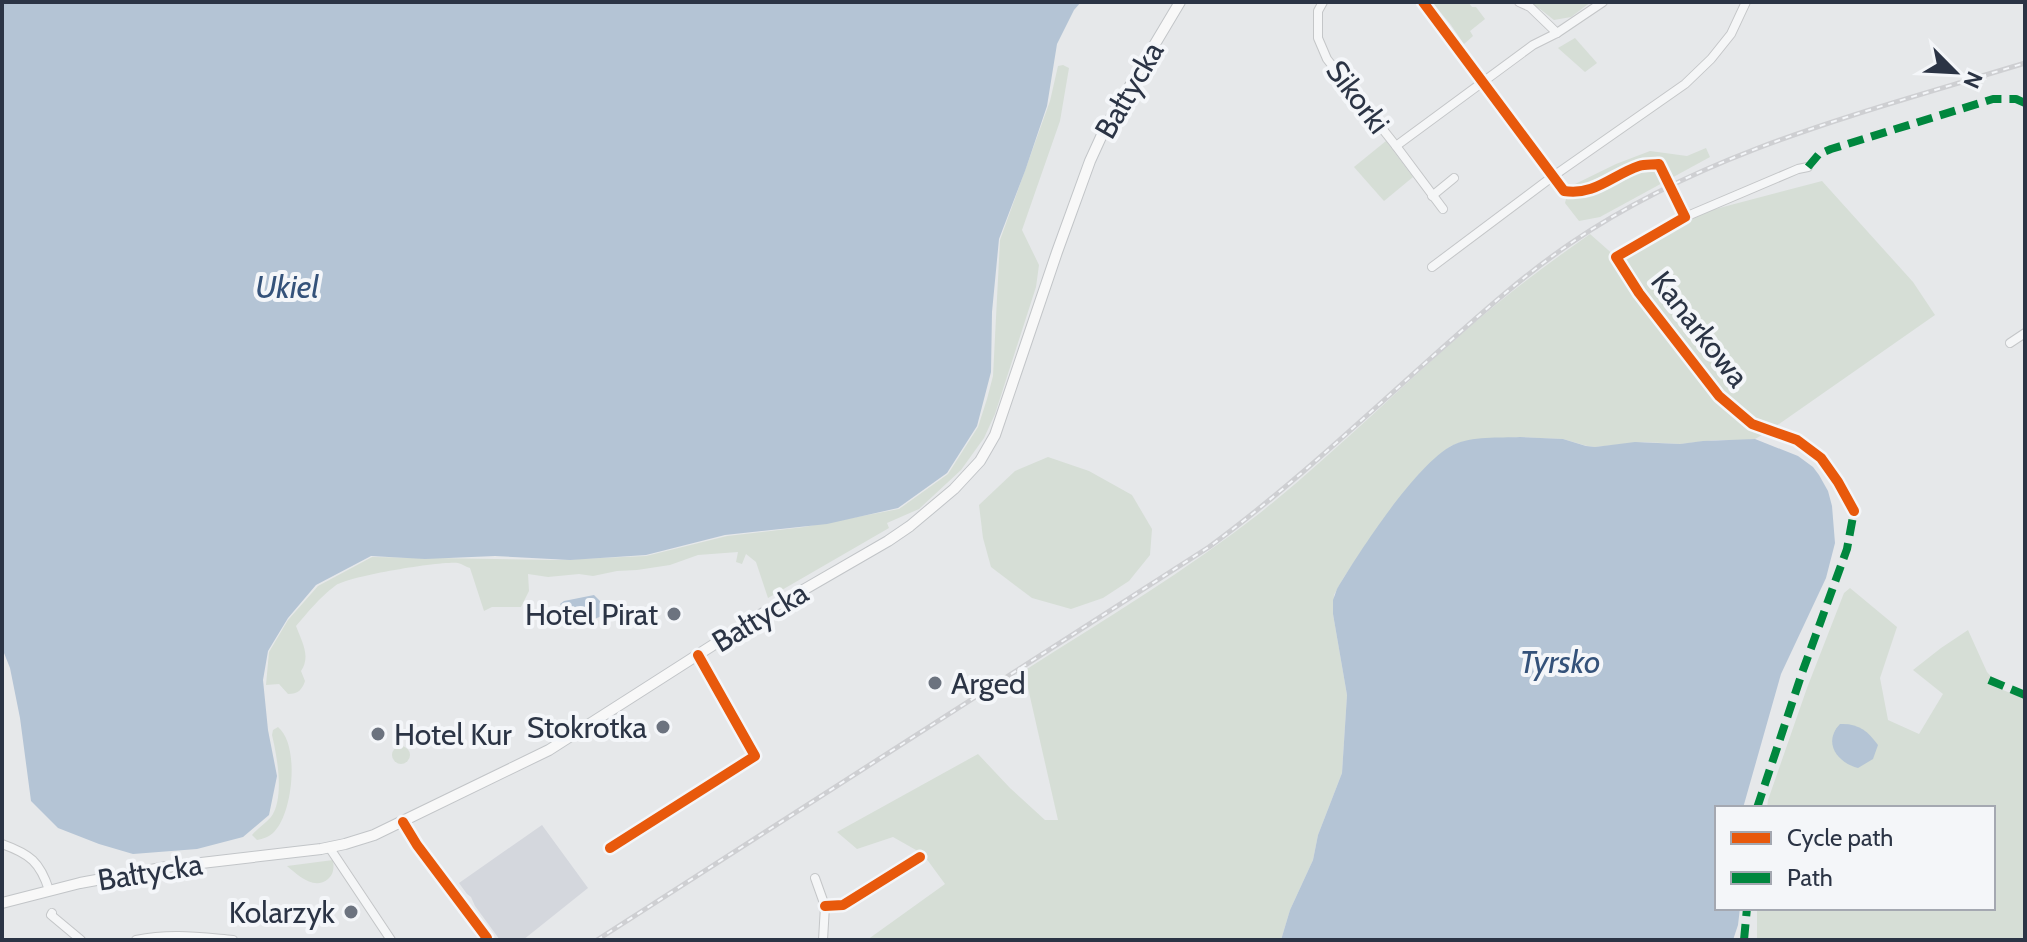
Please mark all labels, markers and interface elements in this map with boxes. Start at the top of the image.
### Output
north arrow [1915,32,1995,112]
street label: Bałtycka [1087,34,1172,145]
street label: Sikorki [1318,53,1398,141]
text: N [1957,67,1988,93]
street label: Kanarkowa [1643,264,1757,395]
water label: Ukiel [255,267,319,306]
street label: Bałtycka [705,574,815,660]
place label: Hotel Pirat [525,596,658,633]
marker: Hotel Pirat [665,605,683,623]
water label: Tyrsko [1520,642,1600,681]
place label: Arged [951,665,1026,702]
marker: Arged [926,674,944,692]
place label: Stokrotka [527,709,648,746]
place label: Hotel Kur [394,716,512,753]
marker: Stokrotka [654,718,672,736]
marker: Hotel Kur [369,725,387,743]
legend [1715,806,1995,910]
text: Cycle path [1787,823,1893,852]
street label: Bałtycka [95,845,206,899]
text: Path [1787,863,1833,892]
place label: Kolarzyk [229,894,336,931]
marker: Kolarzyk [342,903,360,921]

